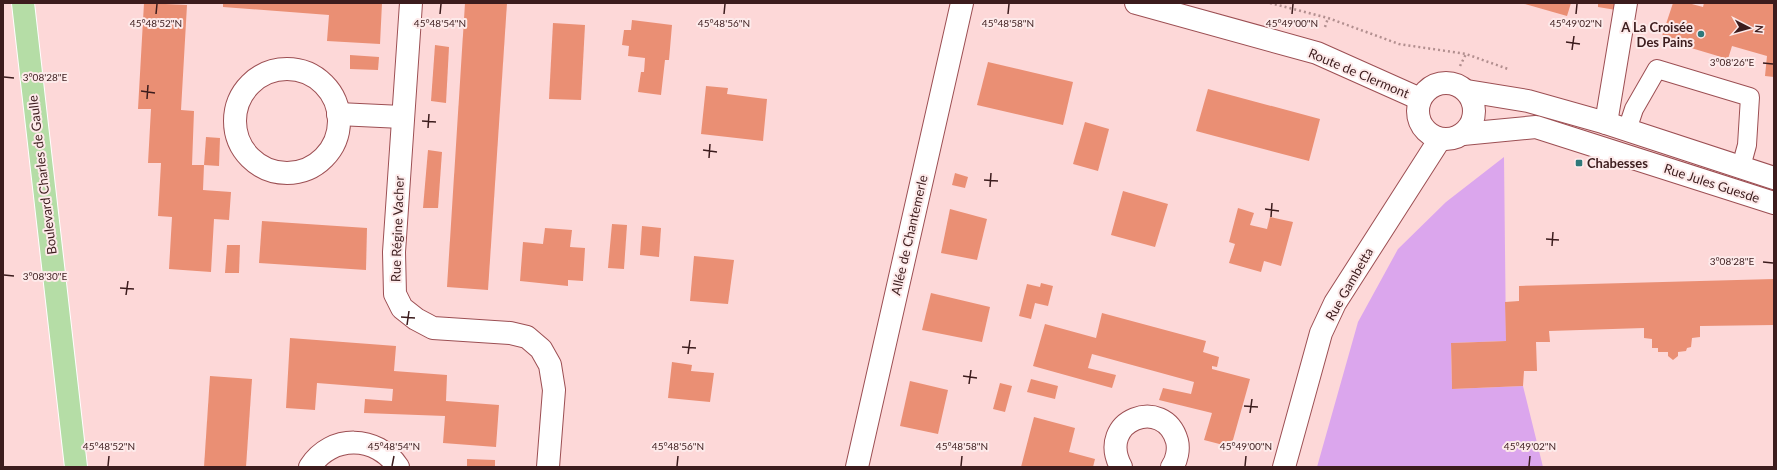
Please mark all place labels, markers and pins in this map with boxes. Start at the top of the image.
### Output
place label: A La Croisée Des Pains [1620,19,1693,50]
marker: A La Croisée Des Pains [1696,29,1706,39]
place label: Chabesses [1587,155,1648,171]
marker: Chabesses [1574,158,1584,168]

